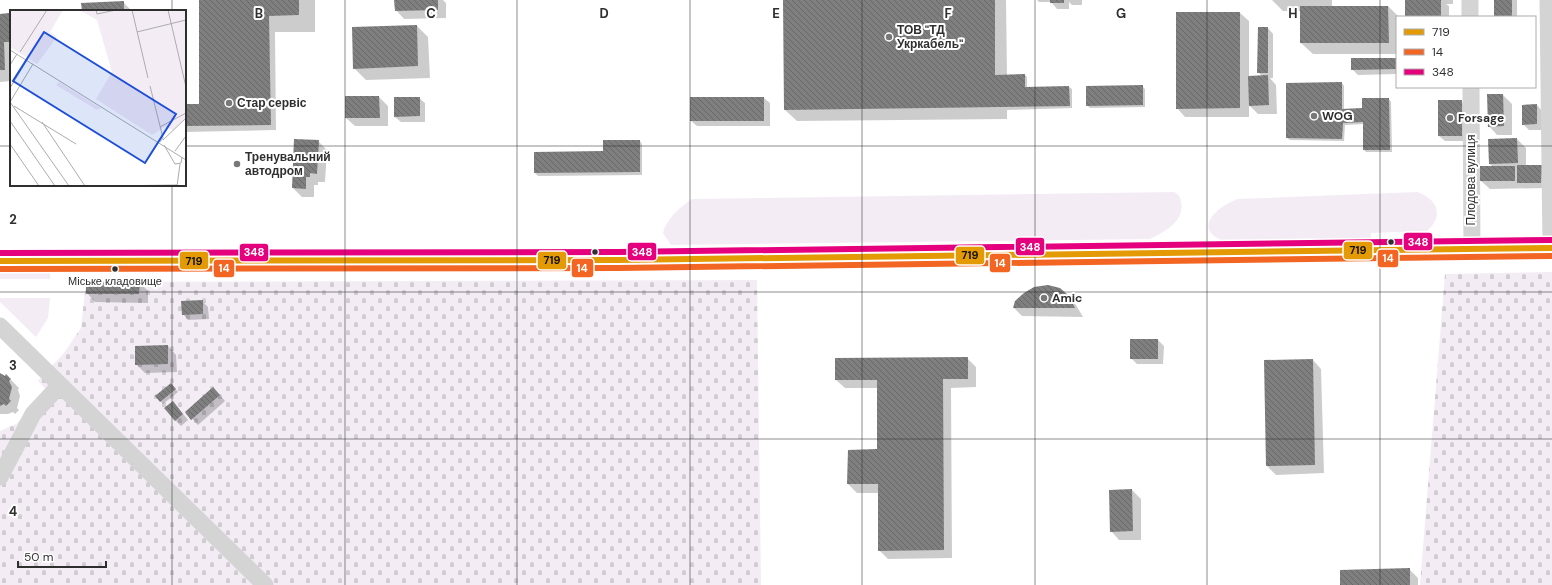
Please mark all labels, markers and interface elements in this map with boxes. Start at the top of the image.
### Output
text: B [255,5,263,22]
text: C [426,5,436,22]
text: D [599,5,609,22]
text: E [772,5,780,22]
text: F [944,5,952,22]
text: G [1116,5,1126,22]
text: H [1288,5,1298,22]
inset map [10,10,186,186]
legend [1396,16,1536,88]
place label: ТОВ "ТД Укркабель" [897,22,964,52]
text: 719 [1432,24,1450,40]
marker: ТОВ "ТД Укркабель" [884,32,894,42]
text: 14 [1432,44,1443,60]
text: 348 [1432,64,1454,80]
place label: Стар сервіс [237,95,307,111]
marker: Стар сервіс [224,98,234,108]
place label: WOG [1322,108,1353,124]
place label: Forsage [1458,110,1504,126]
marker: WOG [1309,111,1319,121]
marker: Forsage [1445,113,1455,123]
street label: Плодова вулиця [1463,135,1479,225]
place label: Тренувальний автодром [245,149,331,179]
marker: Тренувальний автодром [232,159,242,169]
text: 2 [9,211,17,228]
line badge: 348 [1403,232,1433,251]
text: 348 [1408,235,1428,249]
line badge: 348 [1015,237,1045,256]
unlabelled marker [1386,237,1396,247]
text: 348 [1020,240,1040,254]
line badge: 719 [1343,241,1373,260]
line badge: 348 [627,242,657,261]
line badge: 348 [239,243,269,262]
text: 719 [1349,243,1367,257]
text: 348 [244,245,264,259]
text: 348 [632,245,652,259]
line badge: 719 [955,246,985,265]
unlabelled marker [590,247,600,257]
text: 719 [961,248,979,262]
line badge: 14 [1377,249,1399,268]
line badge: 719 [179,251,209,270]
line badge: 719 [537,251,567,270]
text: 14 [1382,251,1394,265]
text: 719 [543,253,561,267]
line badge: 14 [989,253,1011,273]
text: 719 [185,254,203,268]
text: 14 [994,256,1006,270]
line badge: 14 [571,258,594,278]
line badge: 14 [213,259,235,278]
text: 14 [218,261,230,275]
text: 14 [576,261,588,275]
marker: Міське кладовище [110,264,120,274]
place label: Міське кладовище [68,274,162,288]
place label: Amic [1052,290,1082,306]
marker: Amic [1039,293,1049,303]
text: 3 [9,357,17,374]
text: 4 [9,503,17,520]
scale bar [18,543,106,569]
text: 50 m [24,549,53,565]

